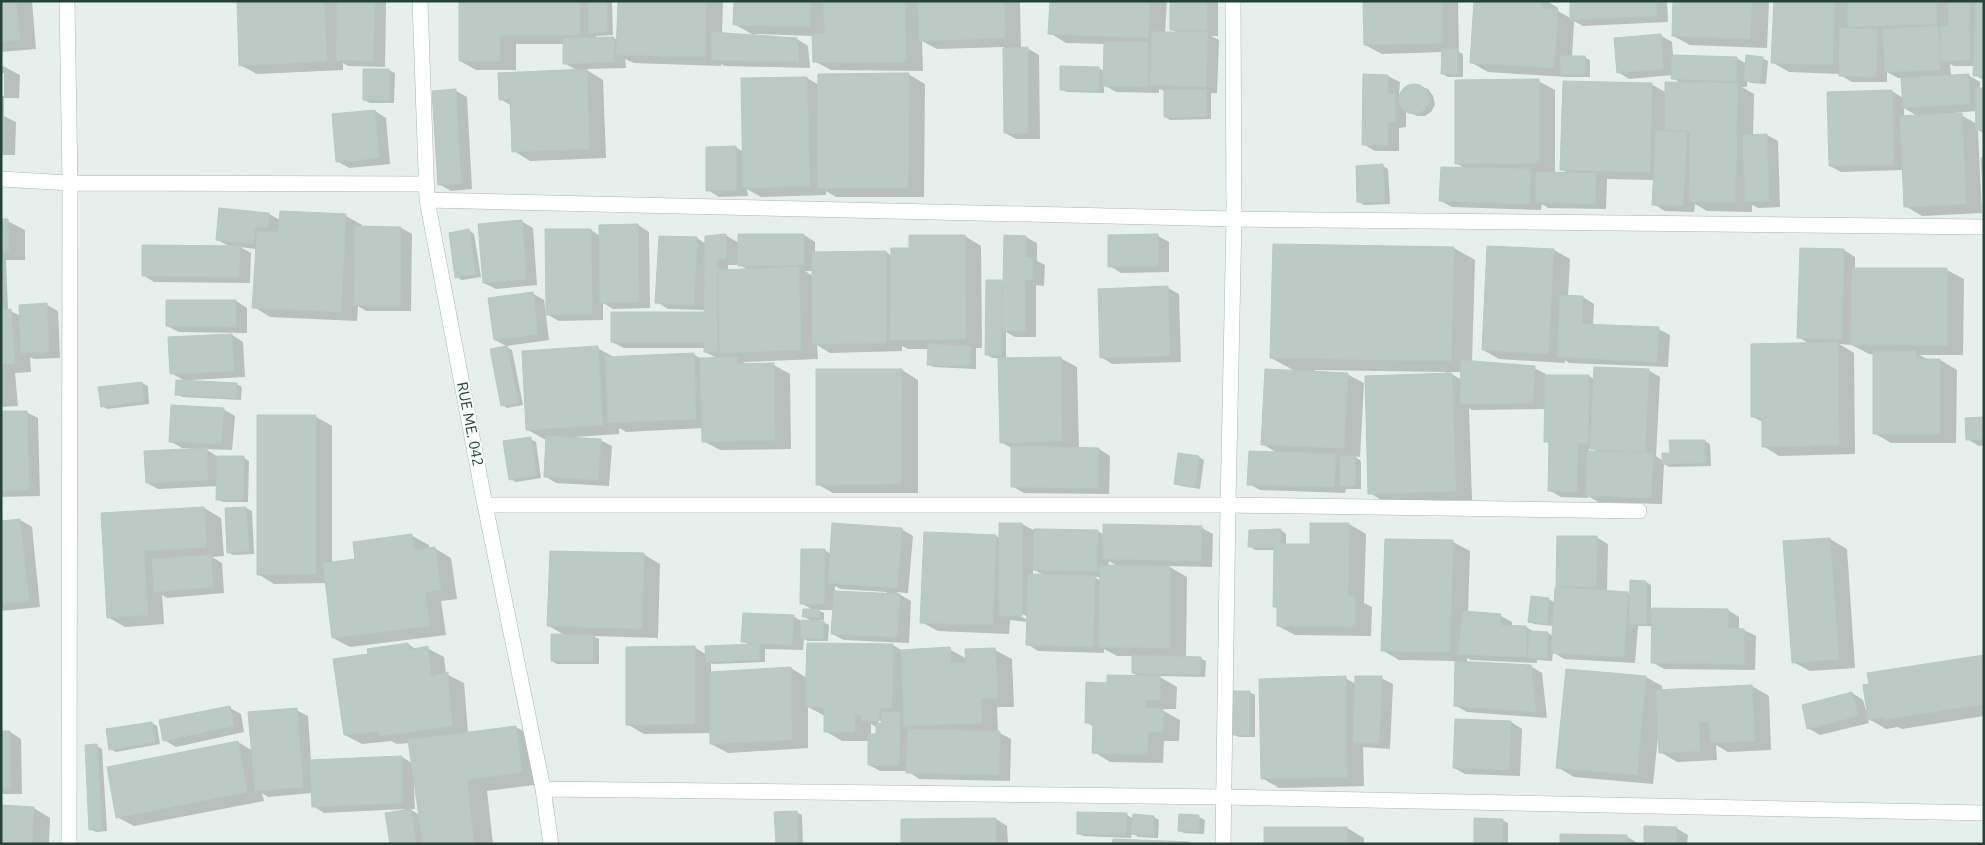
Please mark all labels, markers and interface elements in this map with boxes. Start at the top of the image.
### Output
street label: RUE ME. 042 [454,380,487,468]

